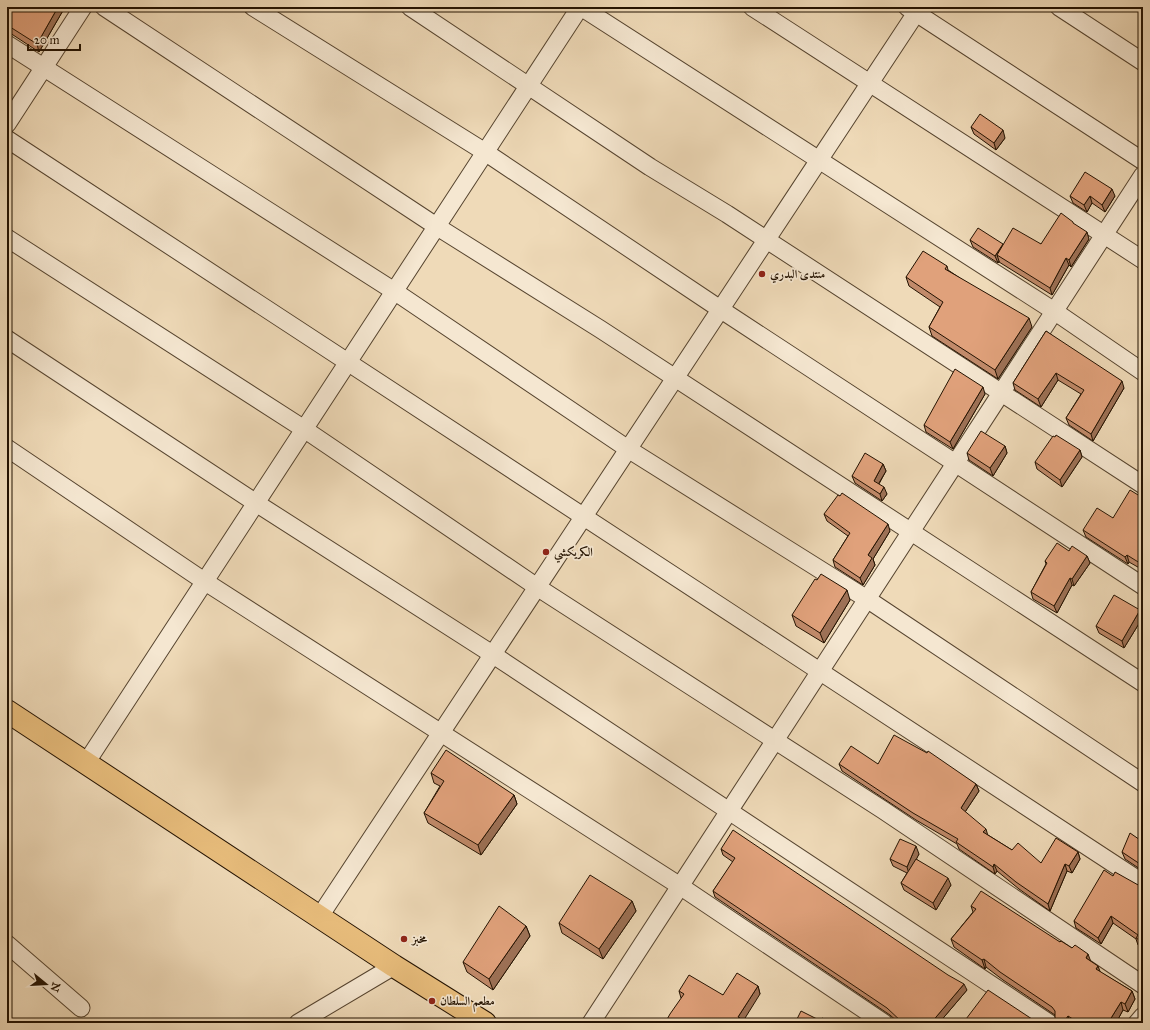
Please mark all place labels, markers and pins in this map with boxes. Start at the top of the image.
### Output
place label: منتدى البدري [770,267,826,284]
marker: منتدى البدري [757,269,767,279]
place label: الكريكشي [554,545,593,563]
marker: الكريكشي [541,547,551,557]
place label: مخبز [410,932,428,947]
marker: مخبز [399,934,409,944]
place label: مطعم السلطان [440,994,495,1012]
marker: مطعم السلطان [427,996,437,1006]

